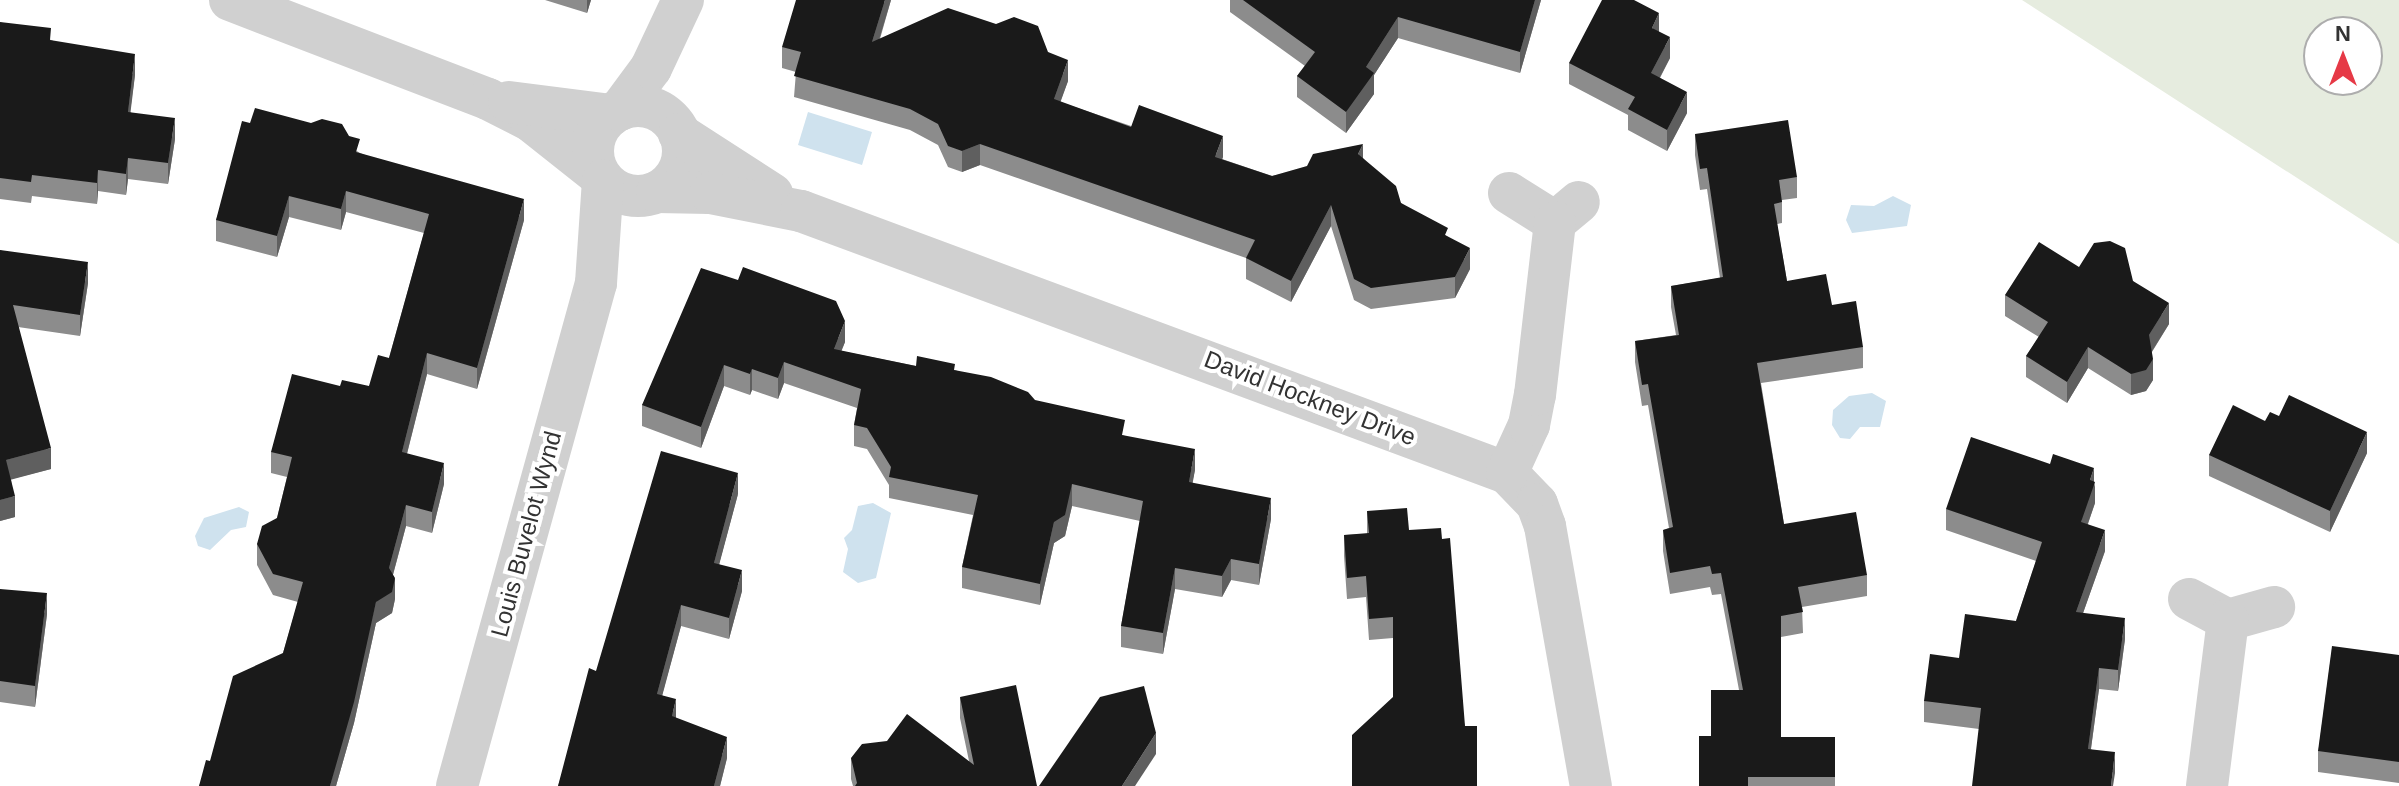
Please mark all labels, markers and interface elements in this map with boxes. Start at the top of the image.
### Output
north arrow [2303,16,2383,96]
text: N [2335,21,2351,46]
street label: David Hockney Drive [1200,344,1420,452]
street label: Louis Buvelot Wynd [485,428,567,640]

